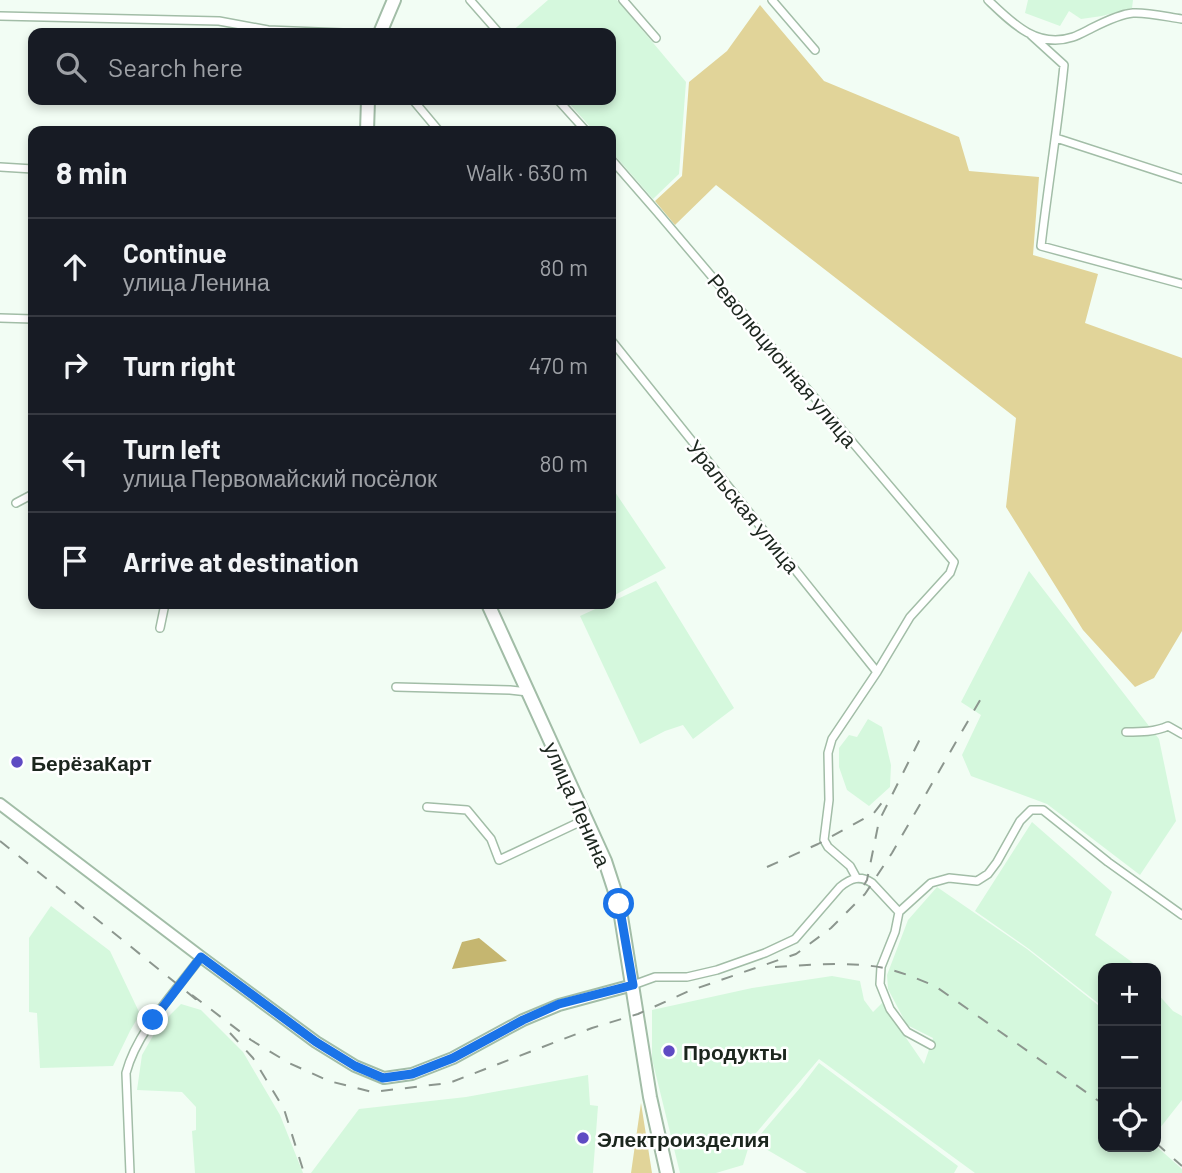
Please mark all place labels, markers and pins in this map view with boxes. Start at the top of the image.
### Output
place label: БерёзаКарт [31,750,152,775]
marker: БерёзаКарт [9,754,25,770]
place label: Продукты [683,1039,787,1064]
marker: Продукты [661,1043,677,1059]
place label: Электроизделия [597,1126,769,1151]
marker: Электроизделия [575,1130,591,1146]

